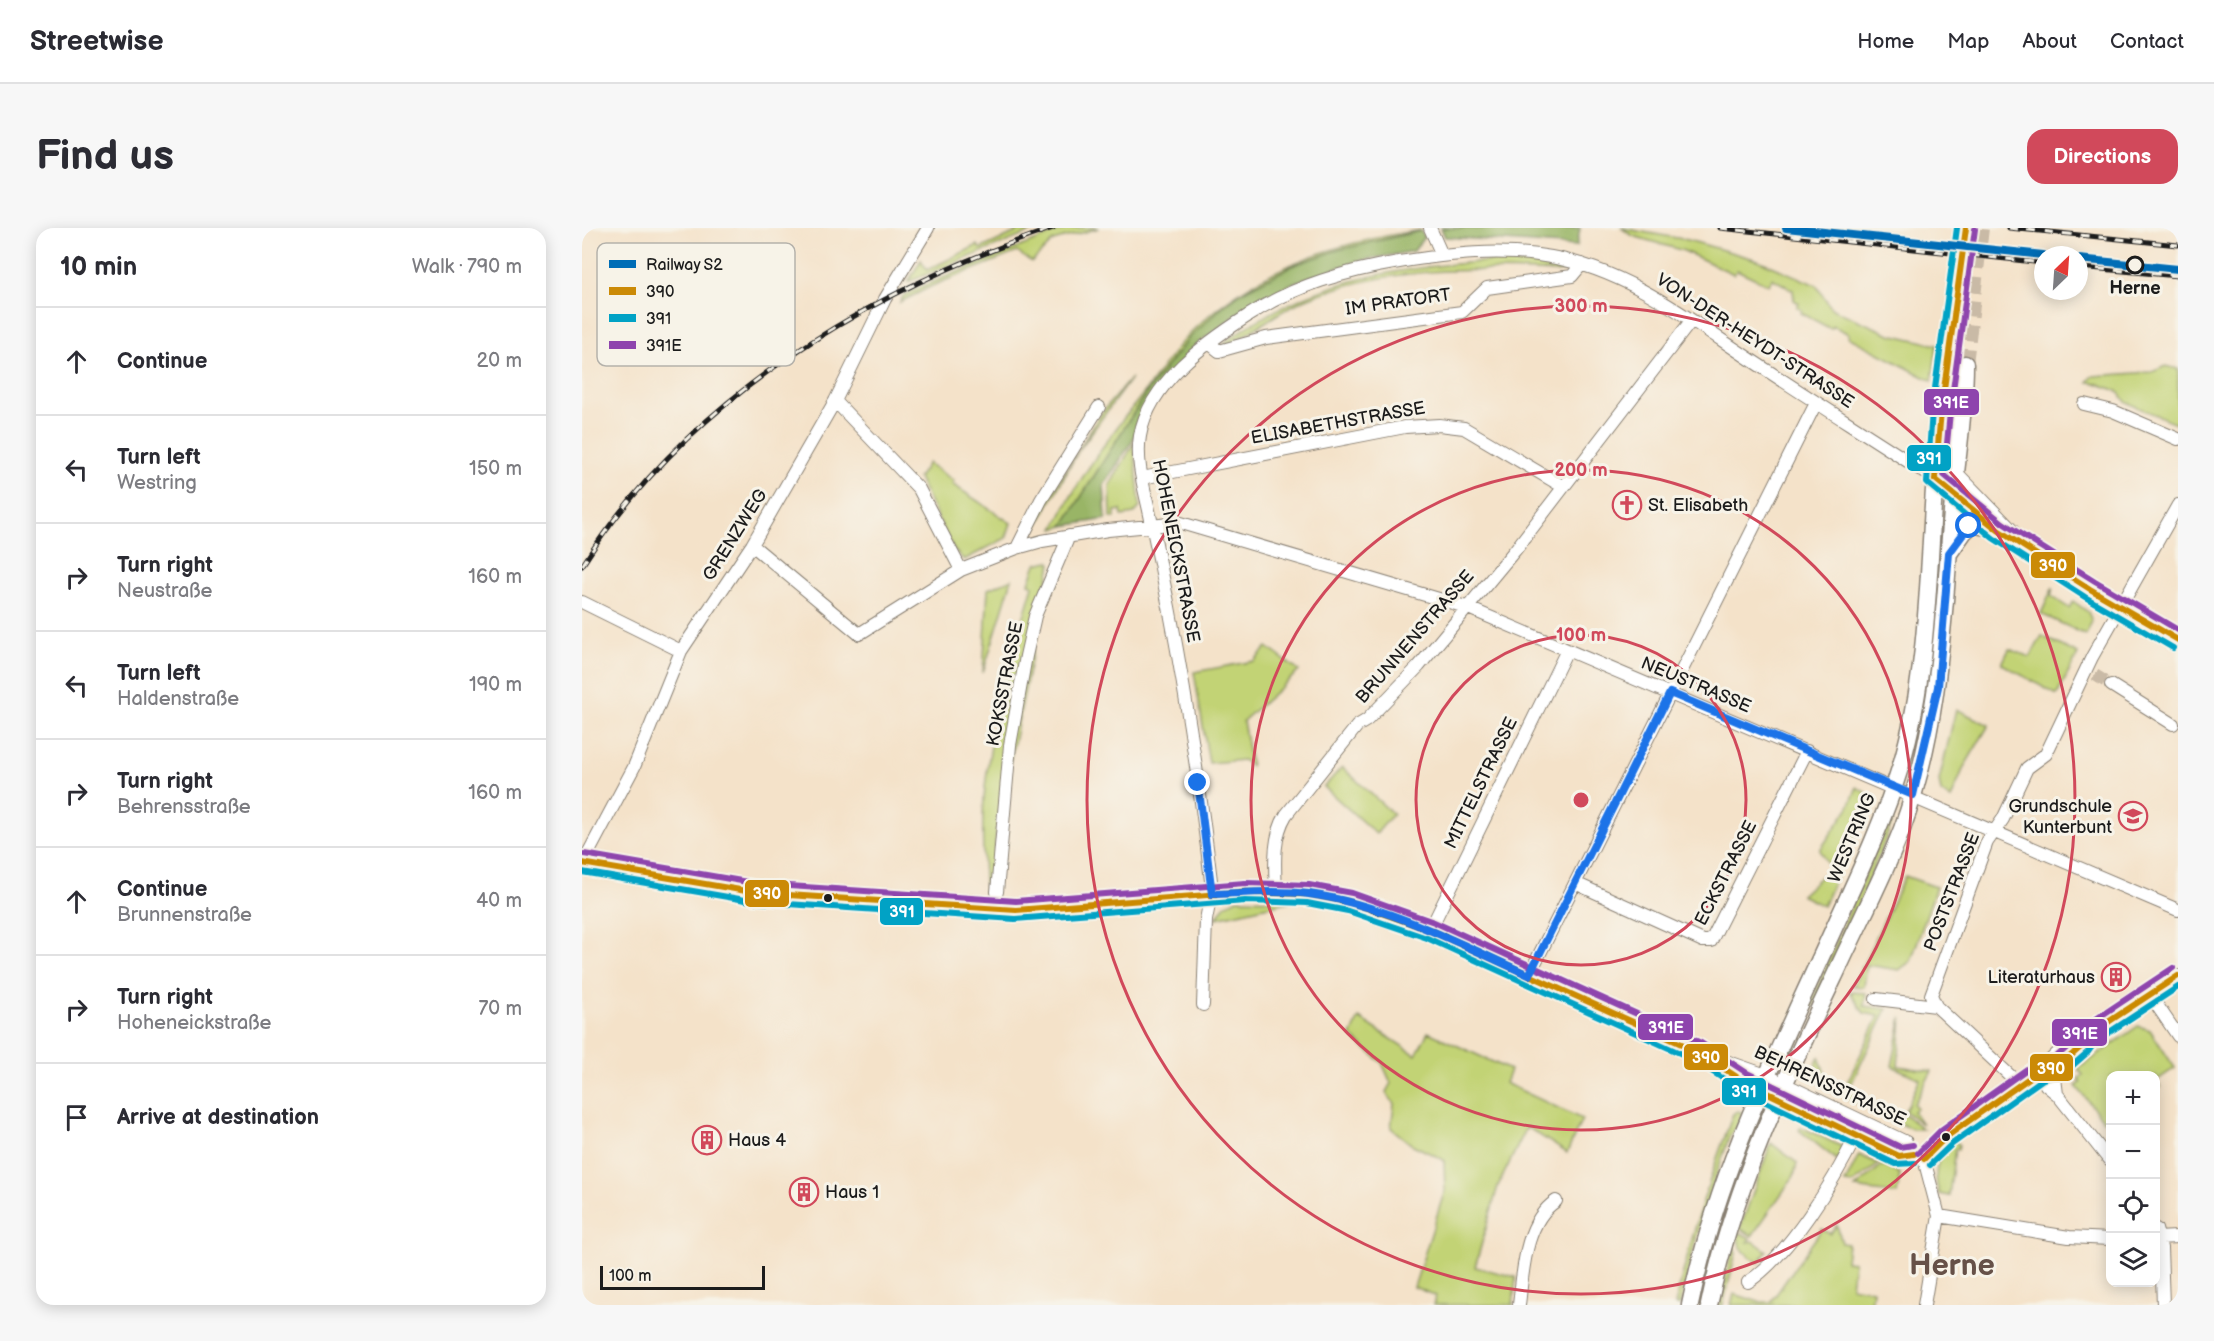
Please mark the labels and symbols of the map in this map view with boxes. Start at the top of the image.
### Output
legend [597,243,795,366]
north arrow [2034,246,2088,300]
text: Railway S2 [646,256,723,275]
marker: Herne [2126,256,2144,274]
street label: VON-DER-HEYDT-STRASSE [1652,269,1858,413]
place label: Herne [2109,278,2161,299]
text: 390 [646,283,675,302]
street label: IM PRATORT [1344,284,1452,320]
text: 300 m [1554,296,1608,317]
text: 391 [646,310,671,329]
text: 391E [646,337,682,356]
line badge: 391E [1923,388,1980,416]
text: 391E [1933,394,1969,413]
street label: ELISABETHSTRASSE [1249,397,1427,449]
line badge: 391 [1906,444,1952,472]
text: 391 [1916,450,1942,469]
street label: HOHENEICKSTRASSE [1148,458,1204,644]
text: 200 m [1554,460,1608,481]
street label: GRENZWEG [698,485,772,585]
church icon: St. Elisabeth [1611,489,1643,521]
place label: St. Elisabeth [1648,495,1748,516]
route start [1955,512,1981,538]
line badge: 390 [2030,551,2076,579]
text: 390 [2039,557,2067,576]
street label: BRUNNENSTRASSE [1351,566,1479,708]
street label: KOKSSTRASSE [983,620,1027,748]
text: 100 m [1556,625,1606,646]
street label: NEUSTRASSE [1638,652,1754,718]
street label: MITTELSTRASSE [1440,714,1522,852]
route end [1184,769,1210,795]
centre of rings [1571,790,1591,810]
street label: WESTRING [1824,790,1880,886]
place label: Grundschule Kunterbunt [2009,796,2112,838]
school or university icon: Grundschule Kunterbunt [2117,800,2149,832]
street label: ECKSTRASSE [1691,817,1761,929]
street label: POSTSTRASSE [1920,830,1984,954]
line badge: 390 [744,879,790,908]
text: 390 [753,885,781,904]
unlabelled marker [822,892,834,904]
line badge: 391 [879,897,924,926]
text: 391 [889,903,915,922]
building icon: Literaturhaus [2100,961,2132,993]
place label: Literaturhaus [1987,967,2095,988]
line badge: 391E [1637,1013,1694,1041]
line badge: 391E [2051,1018,2108,1047]
text: 391E [1648,1019,1684,1038]
text: 391E [2062,1025,2098,1044]
street label: BEHRENSSTRASSE [1751,1042,1909,1130]
line badge: 390 [1683,1043,1729,1071]
text: 390 [1692,1049,1720,1068]
line badge: 390 [2029,1053,2074,1082]
text: 390 [2037,1060,2065,1079]
line badge: 391 [1721,1077,1767,1106]
text: 391 [1731,1083,1757,1102]
building icon: Haus 4 [691,1124,723,1156]
place label: Haus 4 [728,1130,786,1151]
unlabelled marker [1940,1131,1952,1143]
building icon: Haus 1 [788,1176,820,1208]
place label: Haus 1 [825,1182,879,1203]
district label: Herne [1909,1248,1995,1284]
scale bar [600,1263,765,1290]

